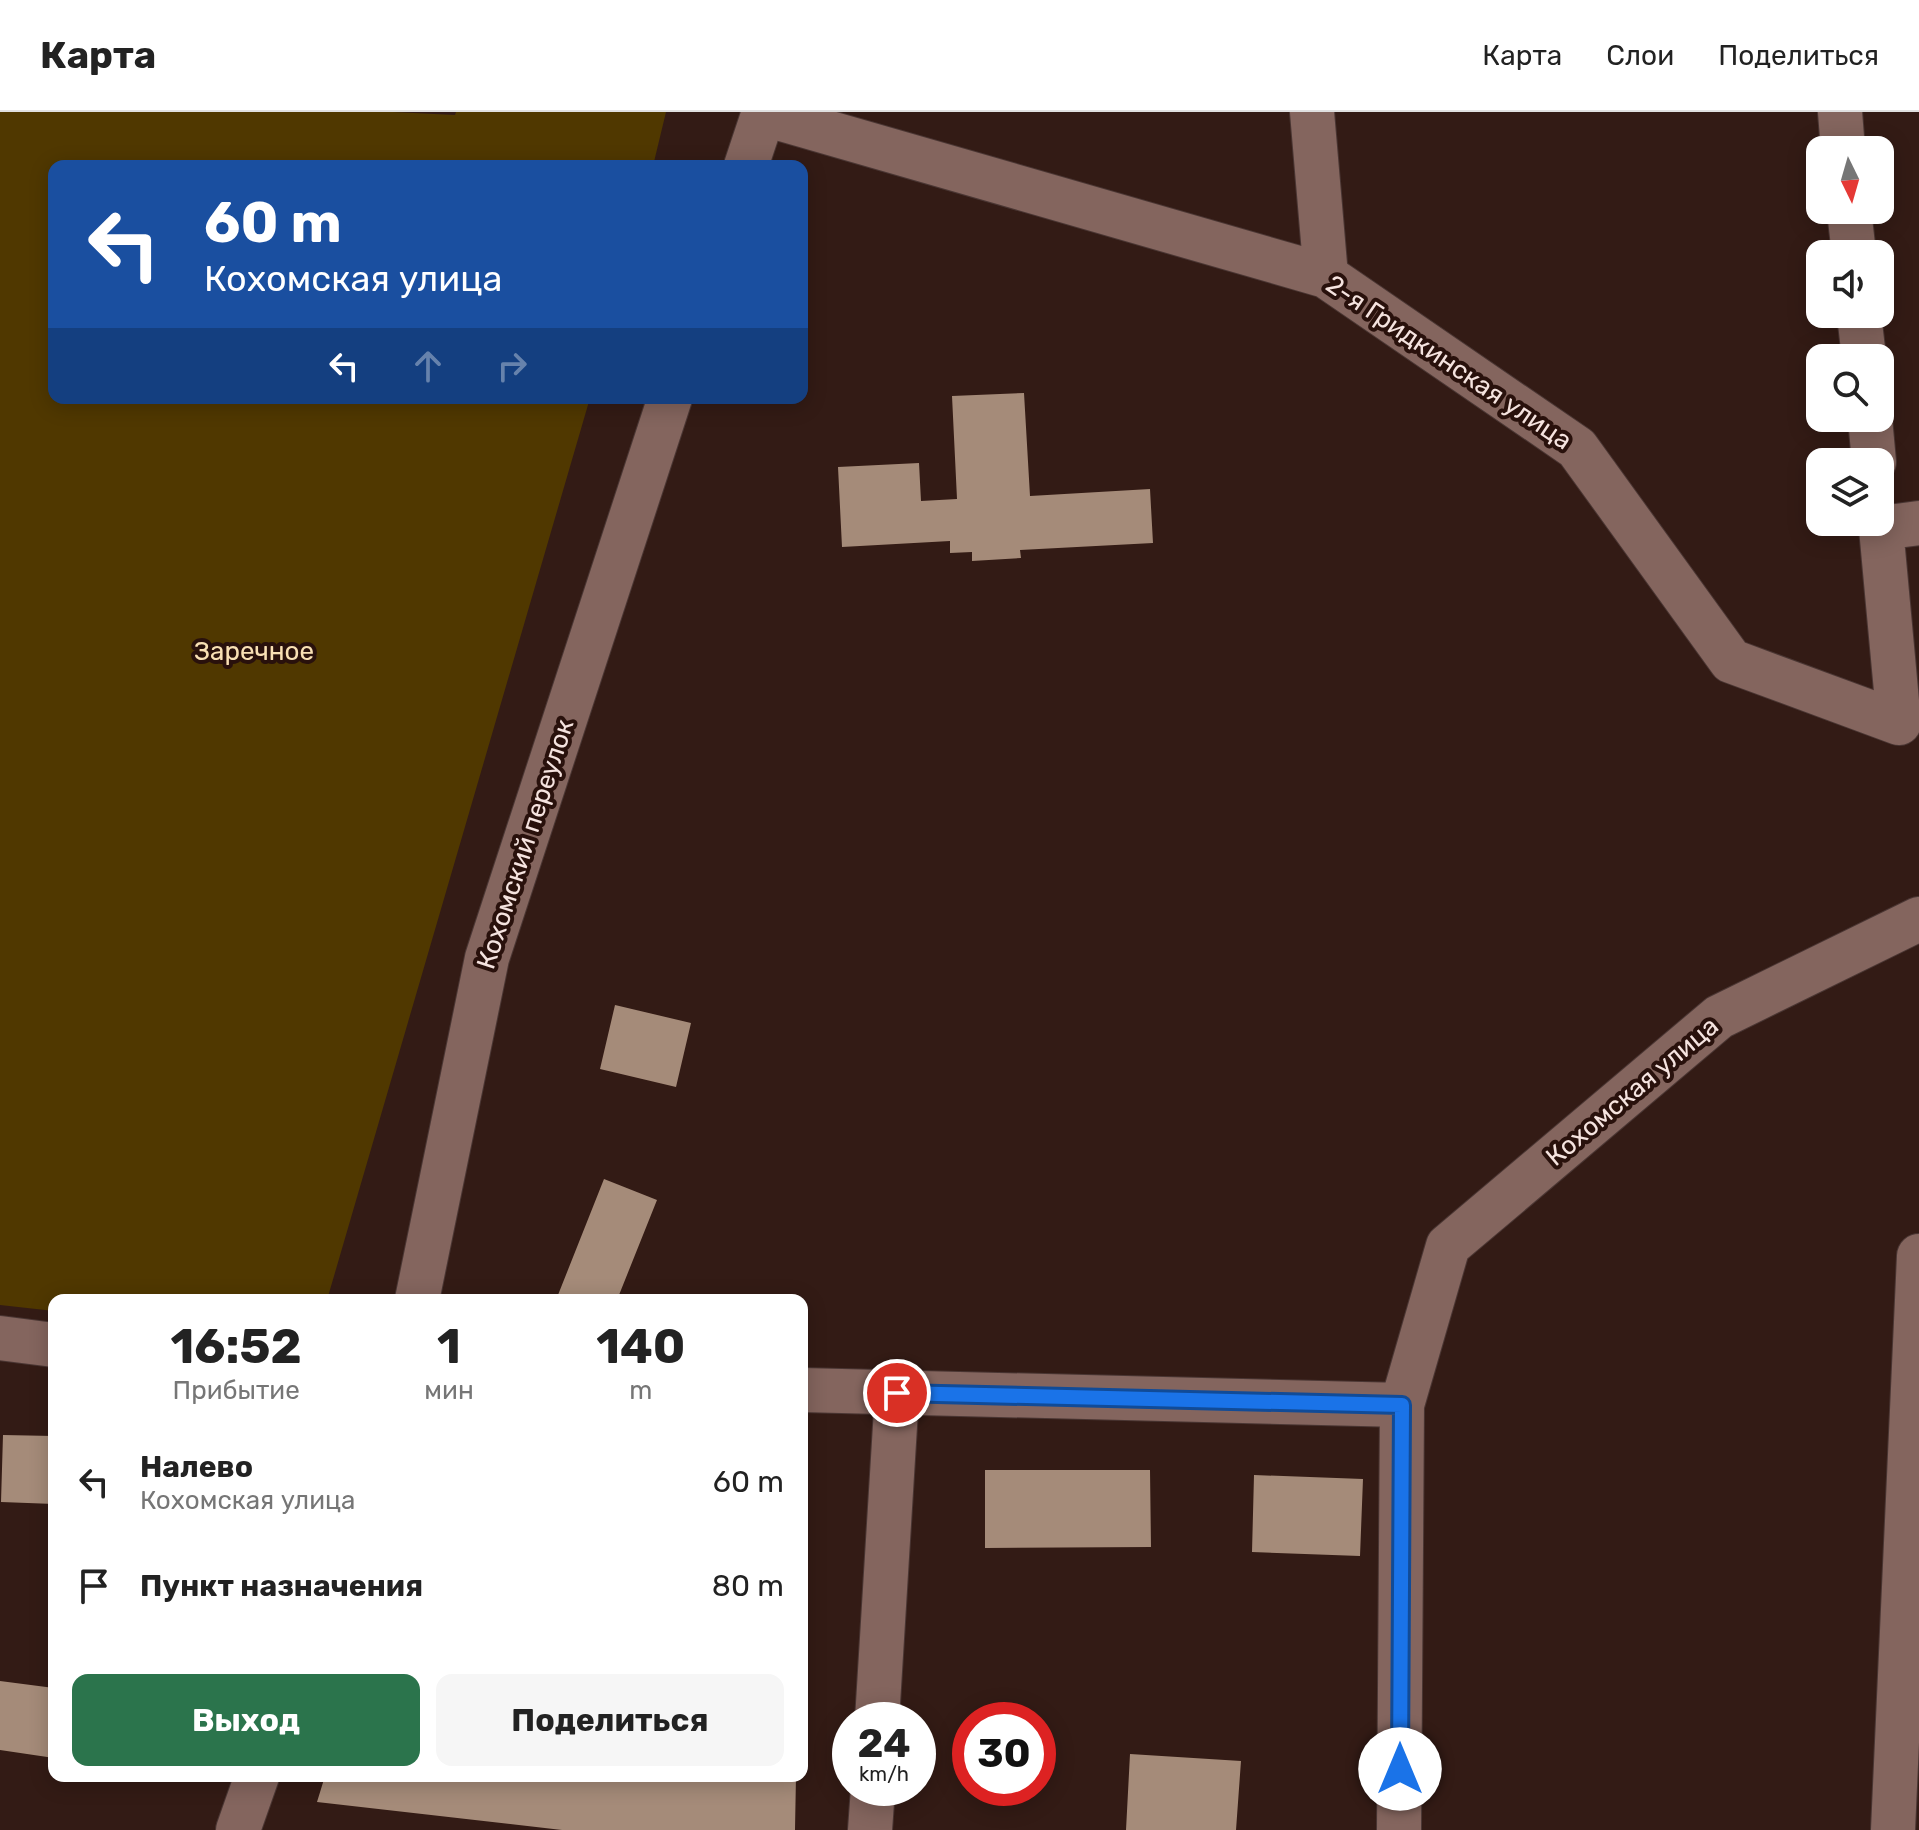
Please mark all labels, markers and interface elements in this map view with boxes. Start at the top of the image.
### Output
text: Карта [40,32,156,78]
text: Карта [1482,39,1562,72]
text: Слои [1606,39,1674,72]
text: Поделиться [1718,39,1879,72]
north arrow [1806,136,1894,224]
map controls [1806,136,1894,536]
text: 60 m [204,190,342,256]
icon: left [72,192,176,296]
button: sound [1806,240,1894,328]
text: Кохомская улица [204,257,502,300]
street label: 2-я Гридкинская улица [1320,269,1577,456]
icon: left [322,344,366,388]
icon: ahead [406,344,450,388]
icon: right [490,344,534,388]
button: search [1806,344,1894,432]
button: layers [1806,448,1894,536]
park label: Заречное [194,636,314,667]
street label: Кохомский переулок [470,715,581,973]
street label: Кохомская улица [1540,1010,1725,1172]
text: 16:52 [170,1318,302,1375]
text: 1 [437,1318,461,1375]
text: 140 [596,1318,685,1375]
pin [863,1359,931,1427]
icon: arrive [875,1371,919,1415]
text: Прибытие [173,1375,300,1406]
text: мин [424,1375,474,1406]
text: m [629,1375,652,1406]
text: Налево [140,1449,253,1485]
icon: left [72,1460,116,1504]
text: 60 m [713,1464,784,1500]
text: Кохомская улица [140,1485,355,1516]
icon: arrive [72,1564,116,1608]
text: Пункт назначения [140,1568,423,1604]
text: 80 m [712,1568,784,1604]
button: Выход [72,1674,420,1766]
button: Поделиться [436,1674,784,1766]
speed limit sign: 30 [952,1702,1056,1806]
text: 24 [857,1720,911,1767]
position arrow [1358,1727,1442,1811]
text: km/h [859,1762,909,1786]

